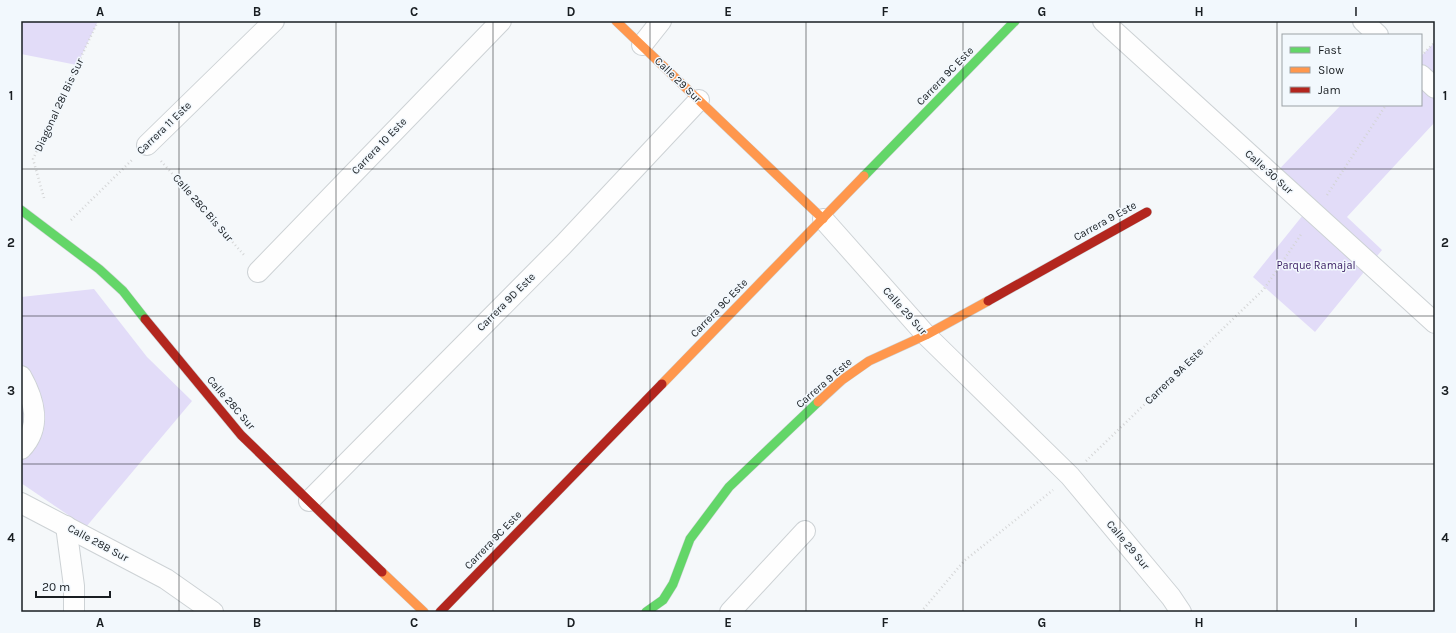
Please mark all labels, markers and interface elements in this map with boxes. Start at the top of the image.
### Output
text: A [96,4,104,19]
text: B [253,4,261,19]
text: C [410,4,418,19]
text: D [567,4,576,19]
text: E [724,4,732,19]
text: F [881,4,889,19]
text: G [1038,4,1046,19]
text: H [1194,4,1204,19]
text: I [1354,4,1358,19]
legend [1282,34,1422,106]
text: Fast [1318,43,1342,57]
street label: Carrera 9C Este [914,44,976,108]
street label: Calle 29 Sur [652,55,704,105]
street label: Diagonal 28I Bis Sur [32,56,86,154]
text: Slow [1318,63,1344,77]
text: Jam [1318,83,1341,97]
text: 1 [9,88,13,103]
text: 1 [1443,88,1447,103]
street label: Carrera 11 Este [134,99,194,157]
street label: Carrera 10 Este [349,115,409,177]
street label: Calle 30 Sur [1242,147,1296,197]
street label: Calle 28C Bis Sur [170,171,236,245]
street label: Carrera 9 Este [1071,198,1139,244]
text: 2 [7,235,15,250]
text: 2 [1441,235,1449,250]
park label: Parque Ramajal [1276,259,1356,272]
street label: Carrera 9D Este [474,270,538,334]
street label: Carrera 9C Este [688,276,750,340]
street label: Calle 29 Sur [880,284,930,338]
street label: Carrera 9A Este [1142,345,1206,407]
street label: Carrera 9 Este [793,355,855,411]
street label: Calle 28C Sur [204,373,258,433]
text: 3 [7,383,15,398]
text: 3 [1441,383,1449,398]
street label: Carrera 9C Este [462,508,524,572]
street label: Calle 29 Sur [1104,518,1152,572]
street label: Calle 28B Sur [65,522,131,564]
text: 4 [7,530,15,545]
text: 4 [1441,530,1449,545]
scale bar [36,573,110,599]
text: 20 m [42,580,70,594]
text: A [96,615,104,630]
text: B [253,615,261,630]
text: C [410,615,418,630]
text: D [567,615,576,630]
text: E [724,615,732,630]
text: F [881,615,889,630]
text: G [1038,615,1046,630]
text: H [1194,615,1204,630]
text: I [1354,615,1358,630]

